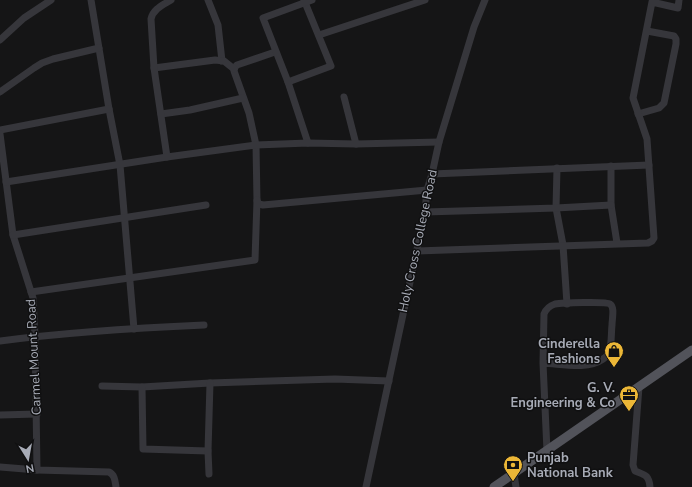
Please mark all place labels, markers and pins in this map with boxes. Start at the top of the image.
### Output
place label: Cinderella Fashions [538,335,600,368]
shop icon: Cinderella Fashions [603,340,625,368]
place label: G. V. Engineering & Co [511,379,615,412]
office icon: G. V. Engineering & Co [618,384,640,412]
place label: Punjab National Bank [527,449,614,482]
bank icon: Punjab National Bank [502,454,524,482]

